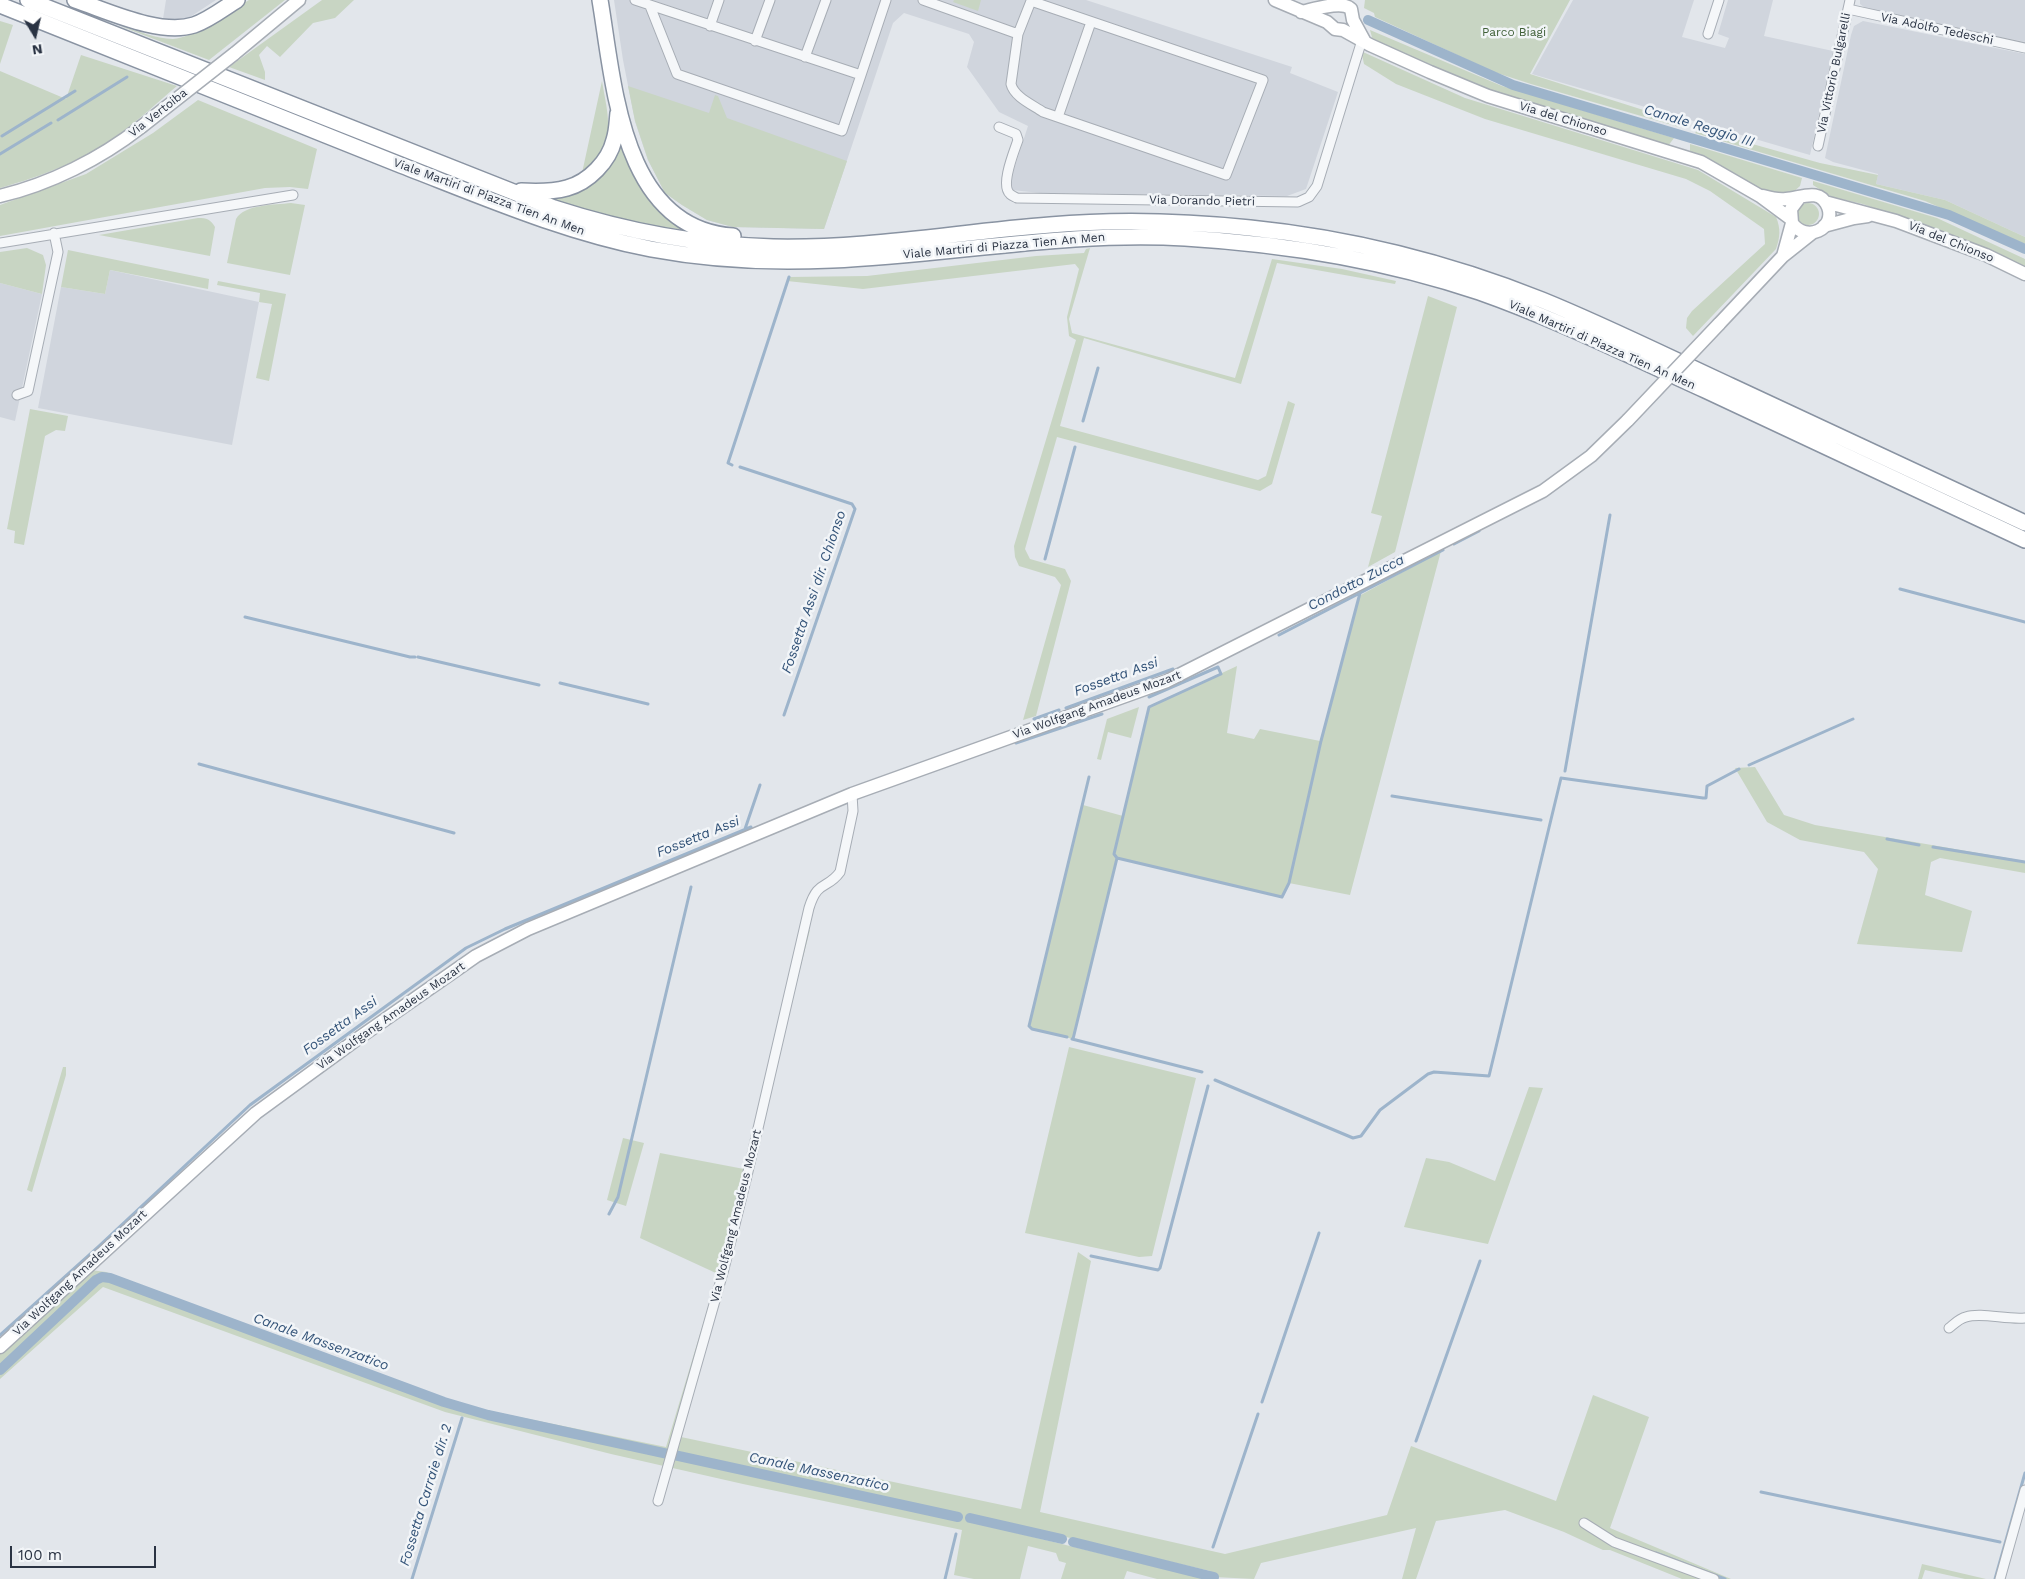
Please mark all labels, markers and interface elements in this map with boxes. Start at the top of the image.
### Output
north arrow [10,10,60,60]
street label: Via Adolfo Tedeschi [1879,10,1995,48]
street label: Via Vittorio Bulgarelli [1814,11,1854,135]
park label: Parco Biagi [1482,25,1546,39]
text: N [31,41,44,59]
street label: Via Vertoiba [126,86,190,140]
street label: Via del Chionso [1517,99,1609,139]
water label: Canale Reggio III [1642,101,1756,151]
street label: Viale Martiri di Piazza Tien An Men [391,156,587,238]
street label: Via Dorando Pietri [1149,193,1255,209]
street label: Via del Chionso [1906,218,1996,266]
street label: Viale Martiri di Piazza Tien An Men [902,230,1106,262]
street label: Viale Martiri di Piazza Tien An Men [1506,297,1698,393]
water label: Fossetta Assi dir. Chionso [778,508,850,676]
water label: Condotto Zucca [1305,551,1407,615]
water label: Fossetta Assi [1072,654,1160,700]
street label: Via Wolfgang Amadeus Mozart [1011,668,1183,742]
water label: Fossetta Assi [654,813,742,861]
street label: Via Wolfgang Amadeus Mozart [314,959,468,1073]
water label: Fossetta Assi [299,993,381,1059]
street label: Via Wolfgang Amadeus Mozart [707,1128,765,1304]
street label: Via Wolfgang Amadeus Mozart [10,1207,150,1339]
water label: Canale Massenzatico [251,1310,391,1374]
water label: Fossetta Carraie dir. 2 [396,1422,456,1568]
water label: Canale Massenzatico [747,1449,891,1495]
scale bar [12,1536,159,1568]
text: 100 m [18,1546,62,1564]

